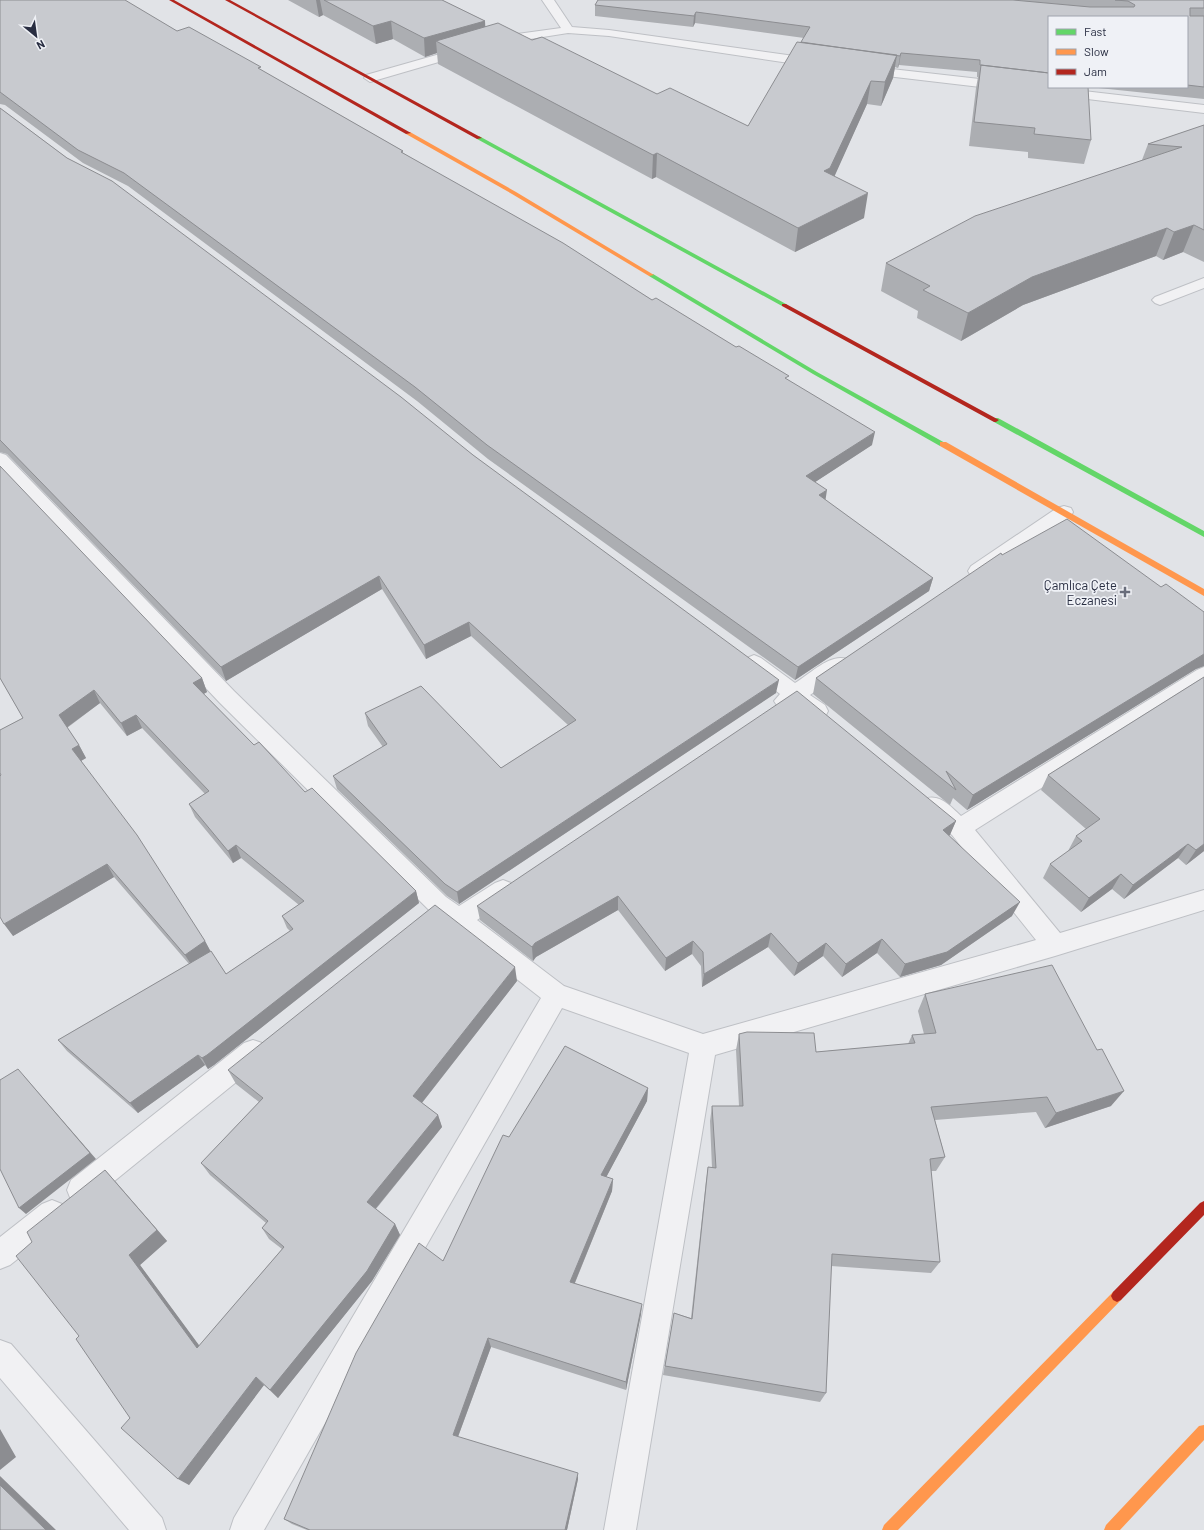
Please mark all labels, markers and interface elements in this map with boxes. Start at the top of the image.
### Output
north arrow [16,16,56,56]
legend [1048,16,1188,88]
text: Fast [1084,24,1107,38]
text: N [35,38,47,53]
text: Slow [1084,44,1109,58]
text: Jam [1084,64,1107,78]
place label: Çamlıca Çete Eczanesi [1044,577,1117,608]
marker: Çamlıca Çete Eczanesi [1120,587,1130,597]

